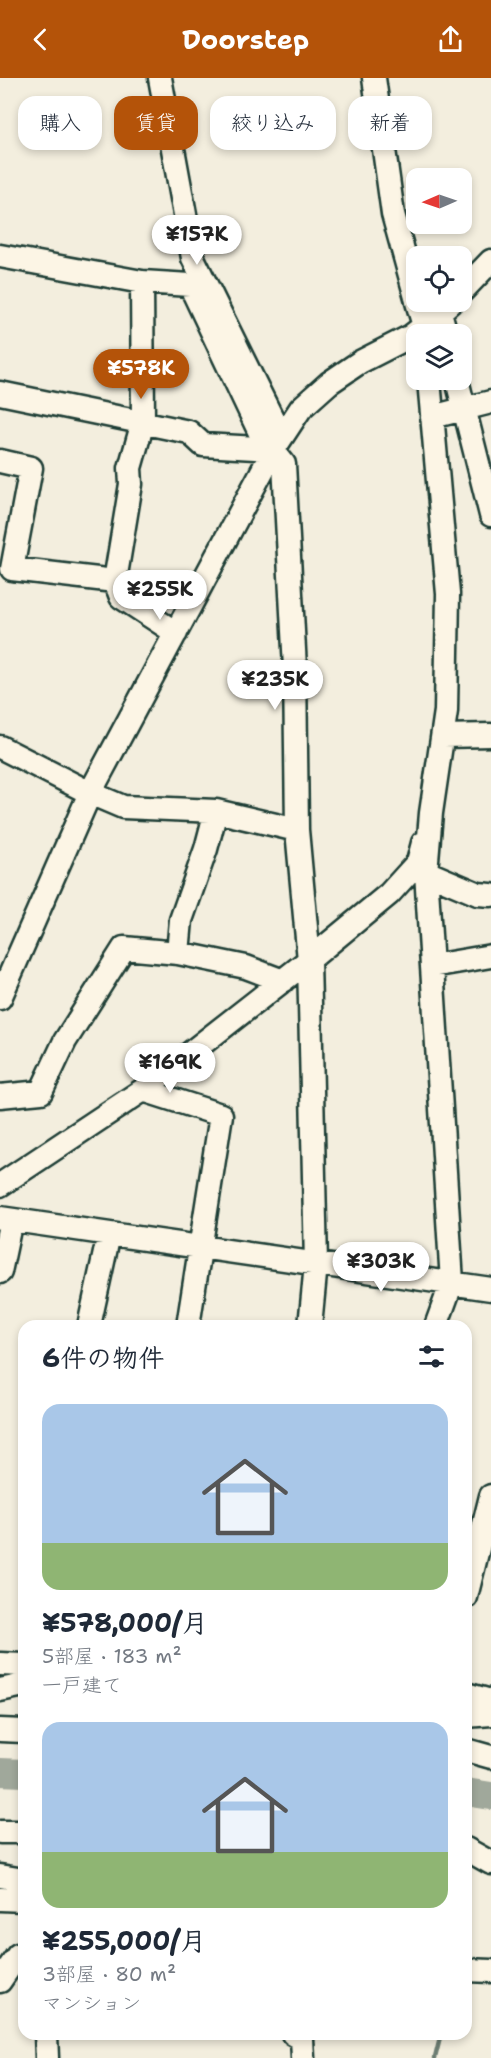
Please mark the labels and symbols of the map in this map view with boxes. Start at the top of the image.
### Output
north arrow [406,168,472,234]
pin: ¥157K [155,215,239,266]
pin: ¥578K [99,349,183,400]
pin: ¥255K [118,570,202,621]
pin: ¥235K [233,660,317,711]
pin: ¥169K [128,1043,212,1094]
pin: ¥303K [339,1242,423,1293]

